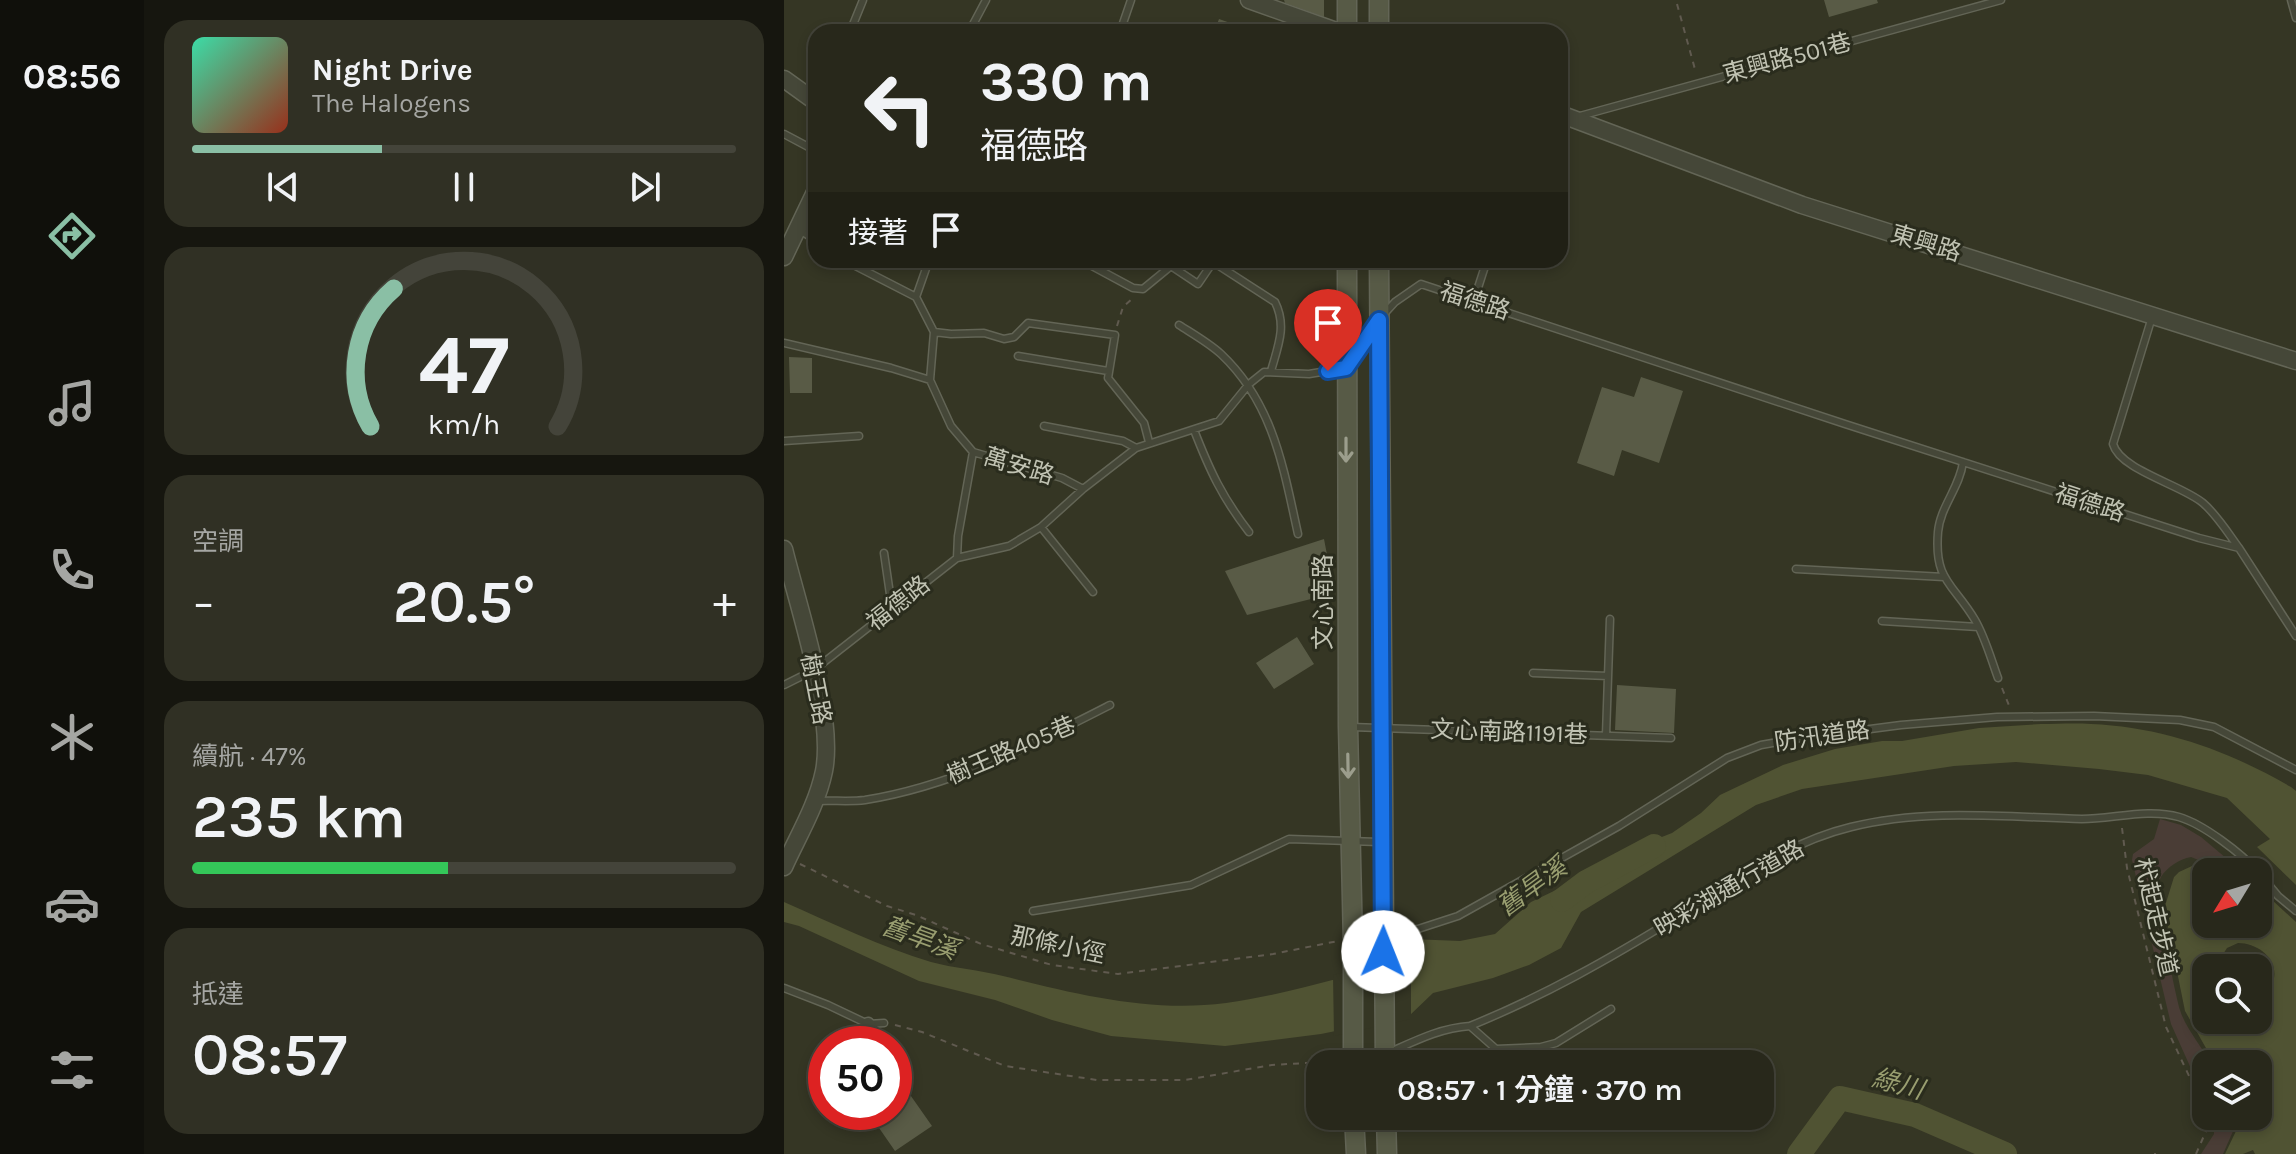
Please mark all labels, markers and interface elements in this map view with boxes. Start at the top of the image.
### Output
street label: 東興路501巷 [1720,27,1854,89]
text: 330 m [980,49,1152,114]
text: Night Drive [312,52,473,88]
text: 08:56 [23,55,121,97]
icon: left [848,56,952,160]
text: The Halogens [312,88,471,119]
text: 福德路 [980,125,1088,167]
icon: previous [261,165,305,209]
icon: pause [442,165,486,209]
icon: next [623,165,667,209]
icon: directions [44,208,100,264]
icon: arrive [924,208,968,252]
text: 接著 [848,215,908,251]
street label: 東興路 [1887,219,1965,267]
street label: 福德路 [1436,277,1514,325]
pin [1294,289,1362,371]
icon: arrive [1306,301,1350,345]
text: 47 [419,316,509,413]
icon: music [44,375,100,431]
text: km/h [428,408,500,441]
one-way arrow [1338,436,1354,463]
street label: 萬安路 [980,442,1058,490]
street label: 福德路 [2051,479,2129,527]
text: 空調 [192,526,244,557]
icon: phone [44,542,100,598]
street label: 文心南路 [1309,554,1337,650]
text: 20.5° [393,567,535,637]
street label: 福德路 [861,570,935,636]
text: − [192,577,215,628]
text: + [713,577,736,628]
street label: 樹王路 [795,651,837,727]
icon: climate [44,709,100,765]
street label: 樹王路405巷 [942,710,1080,790]
street label: 文心南路1191巷 [1430,715,1588,749]
street label: 防汛道路 [1773,715,1871,757]
text: 續航 · 47% [192,741,307,772]
one-way arrow [1340,752,1356,779]
text: 235 km [192,782,406,852]
street label: 映彩湖通行道路 [1649,834,1809,942]
water label: 舊旱溪 [1491,849,1576,922]
street label: 杙起走步道 [2129,855,2183,979]
north arrow [2192,858,2272,938]
map controls [2192,858,2272,1130]
icon: car [44,876,100,932]
water label: 舊旱溪 [878,910,966,967]
position arrow [1341,910,1425,994]
street label: 那條小徑 [1008,921,1108,969]
button: search [2192,954,2272,1034]
text: 抵達 [192,979,244,1010]
text: 08:57 [192,1020,347,1090]
speed limit sign: 50 [808,1026,912,1130]
icon: filters [44,1042,100,1098]
button: layers [2192,1050,2272,1130]
water label: 綠川 [1869,1062,1930,1106]
text: 08:57 · 1 分鐘 · 370 m [1397,1072,1683,1108]

